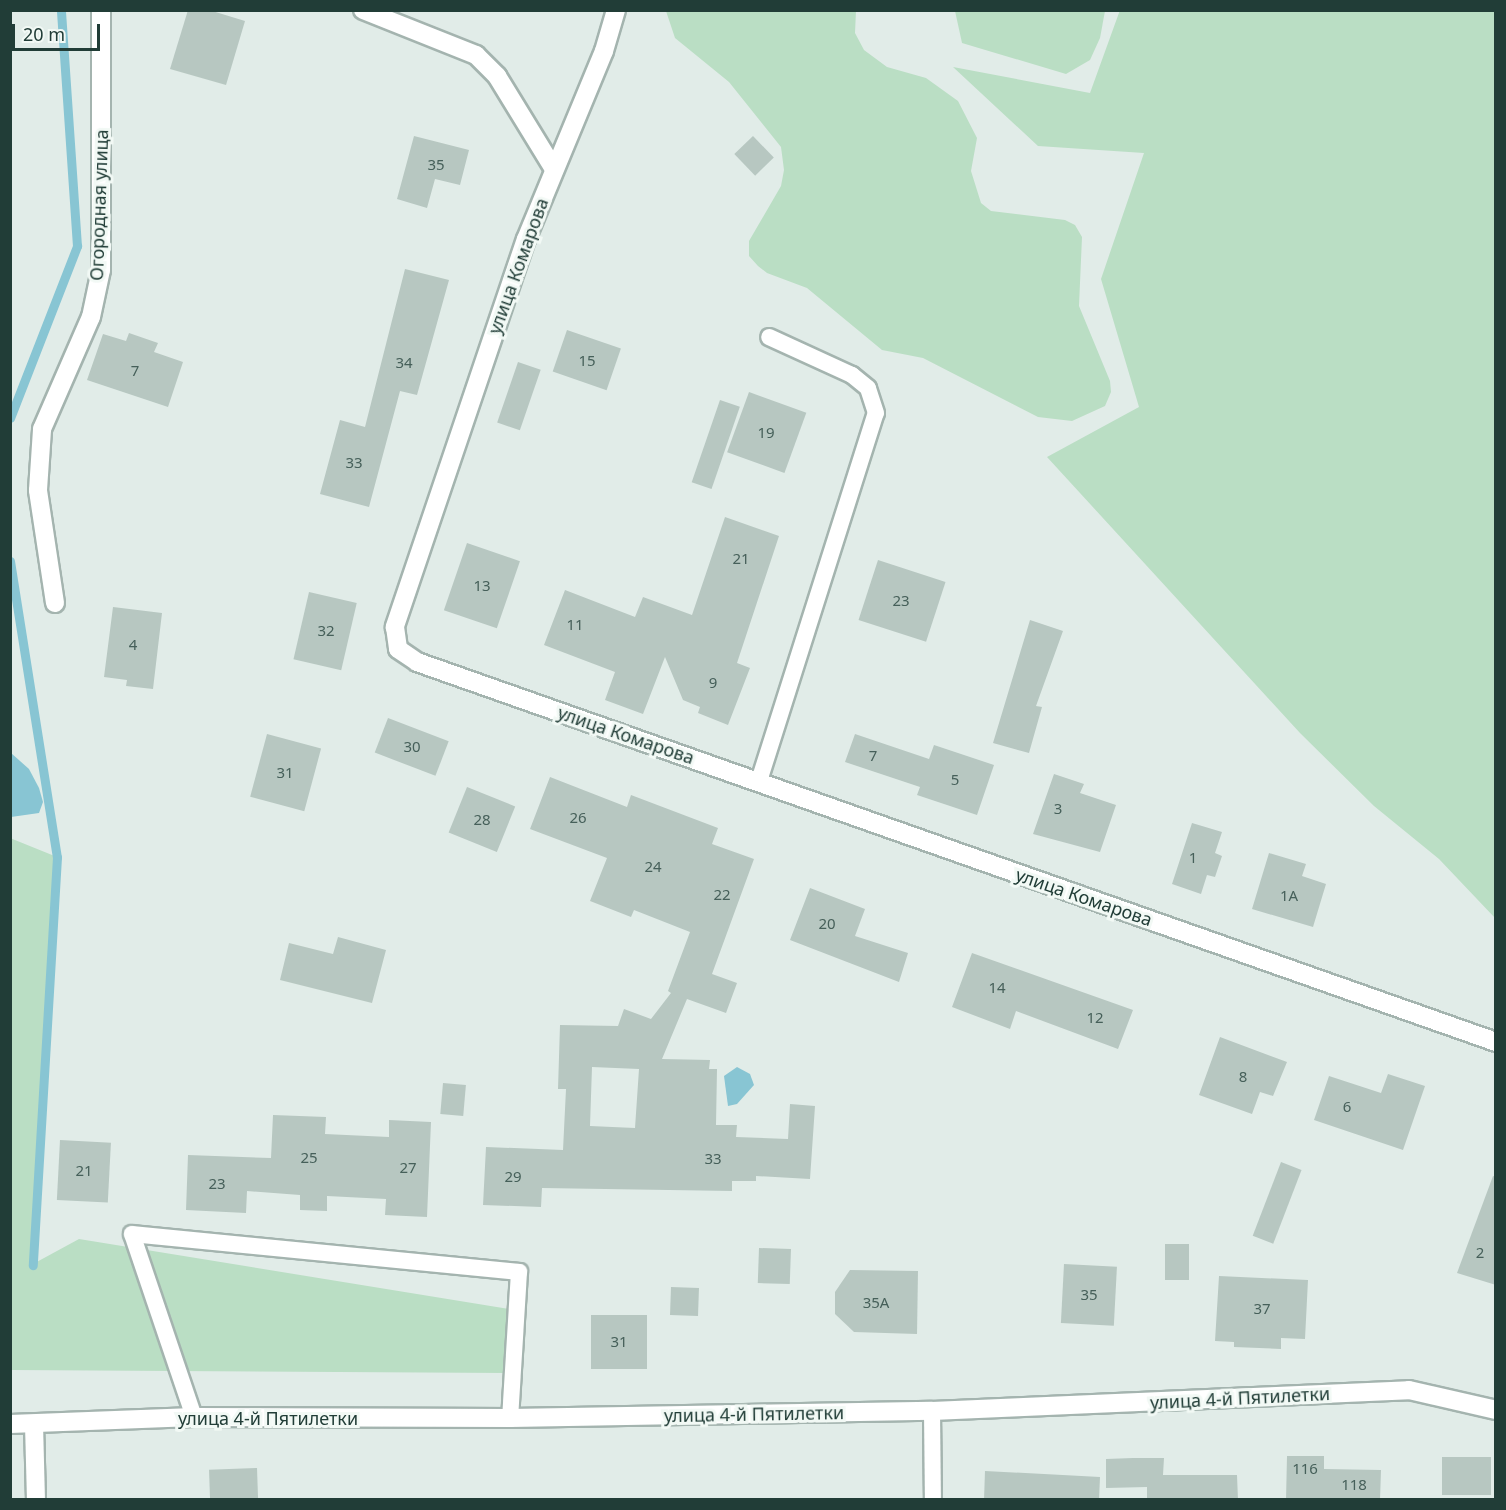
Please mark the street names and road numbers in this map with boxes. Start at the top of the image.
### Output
street label: Огородная улица [86,129,112,281]
street label: улица Комарова [483,195,553,337]
street label: улица Комарова [555,702,697,768]
street label: улица Комарова [1013,864,1155,930]
street label: улица 4-й Пятилетки [1149,1382,1331,1414]
street label: улица 4-й Пятилетки [664,1402,844,1426]
street label: улица 4-й Пятилетки [178,1407,358,1429]

